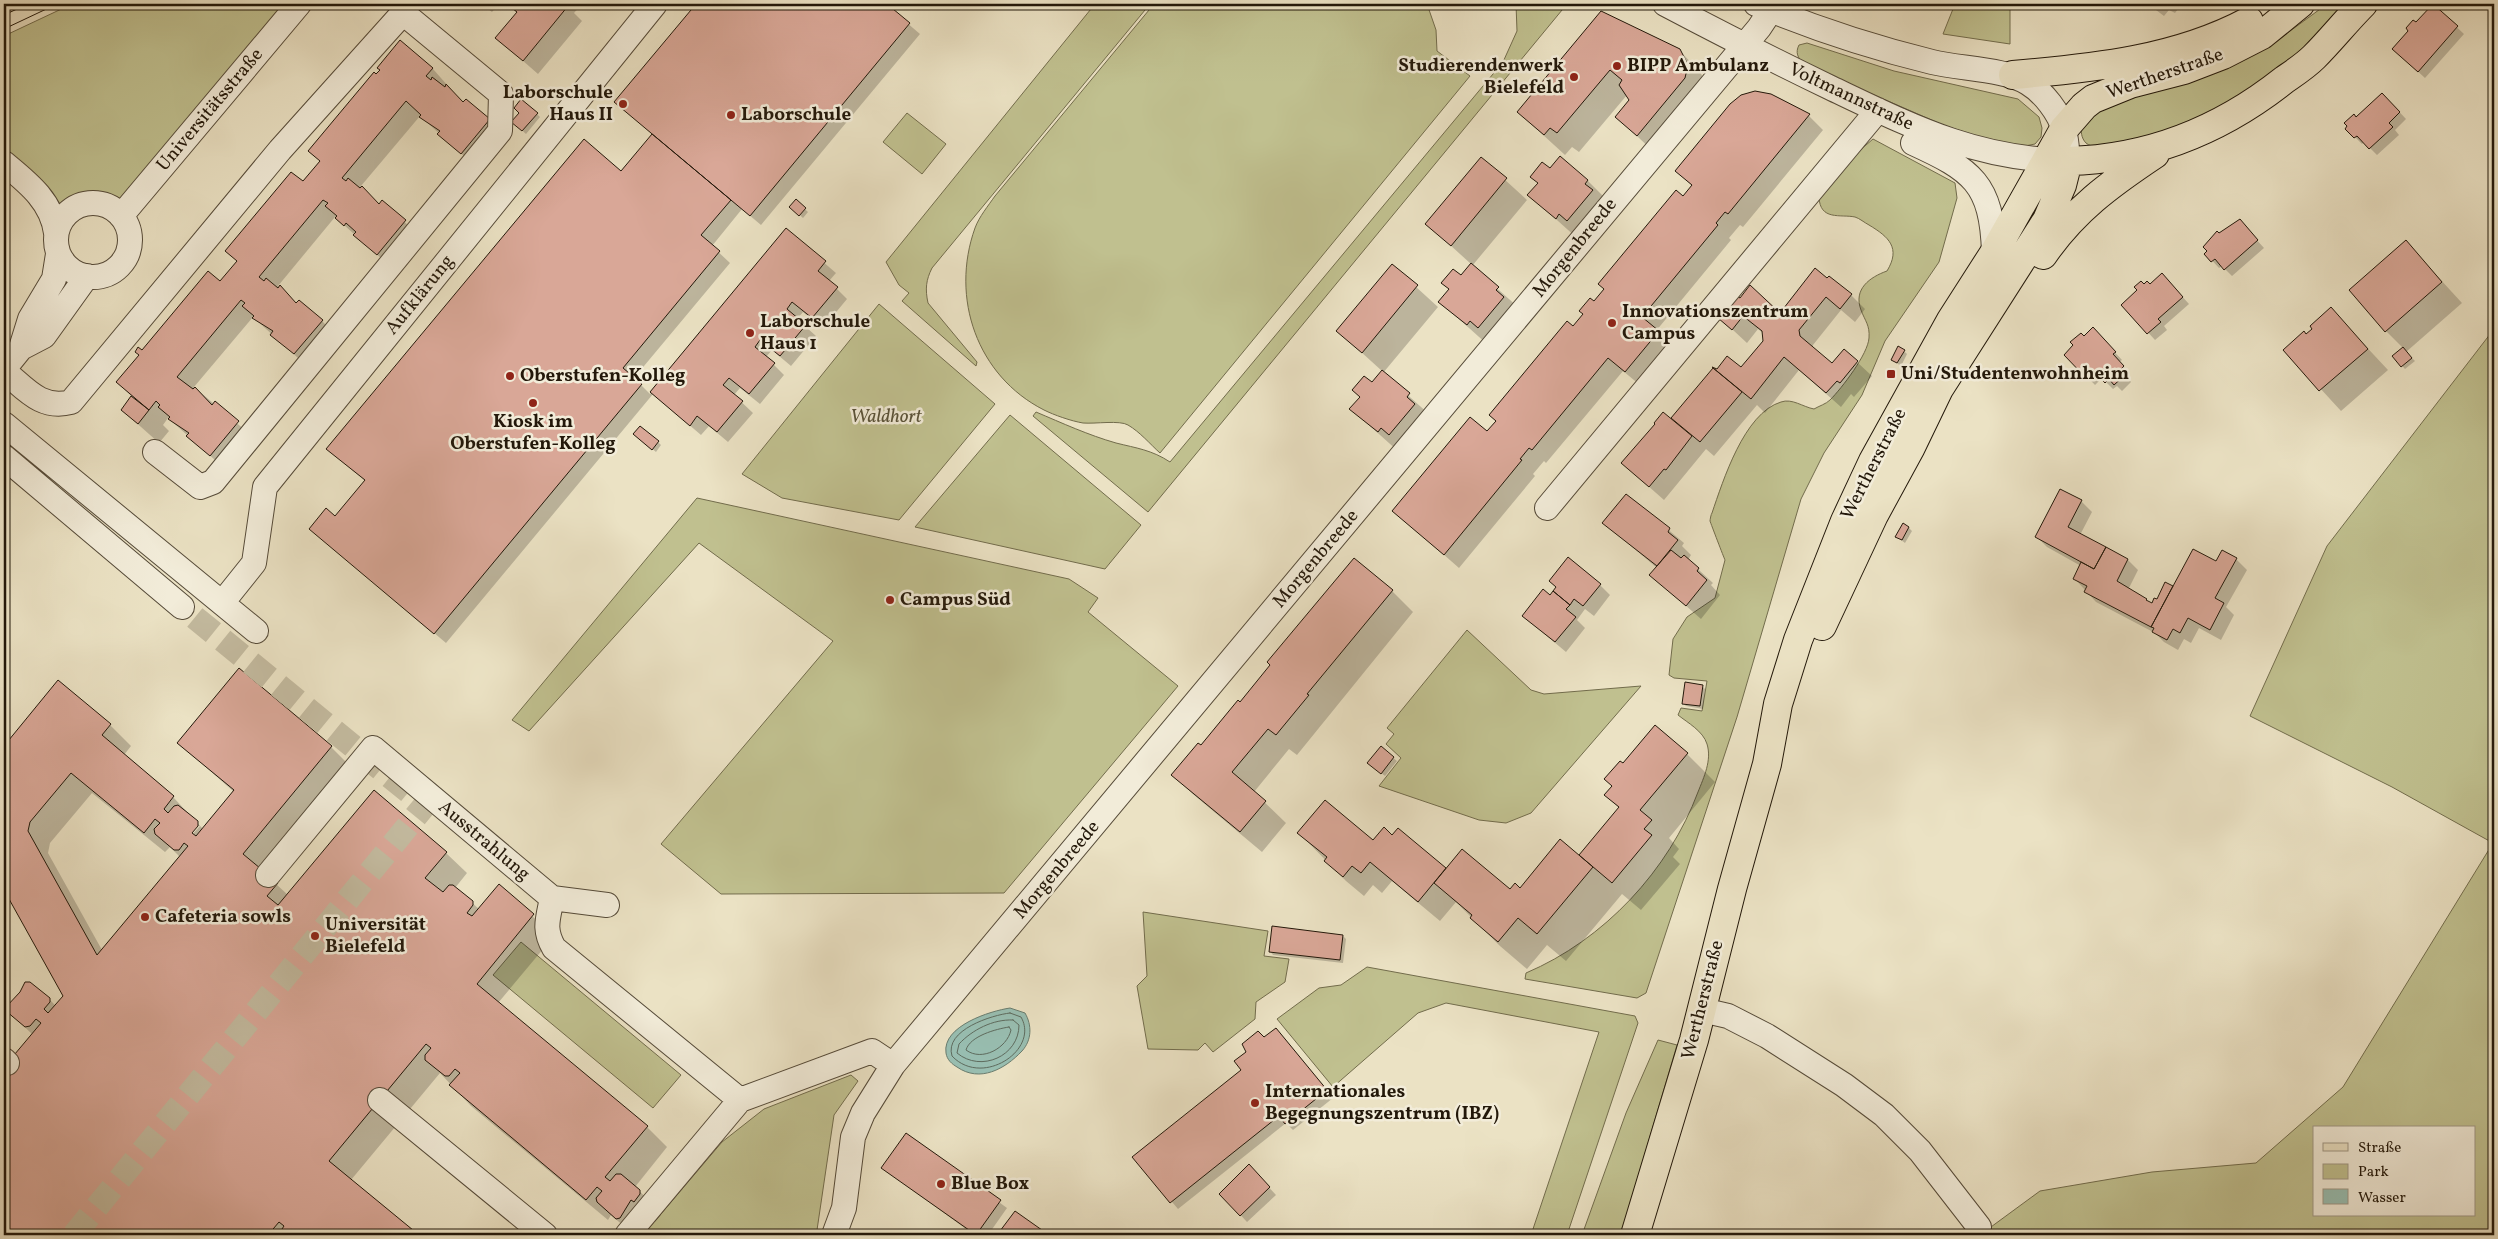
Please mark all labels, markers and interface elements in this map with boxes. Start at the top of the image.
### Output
street label: Wertherstraße [2103,42,2227,106]
street label: Universitätsstraße [151,43,269,177]
place label: Studierendenwerk Bielefeld [1398,53,1564,101]
place label: BIPP Ambulanz [1627,53,1769,79]
street label: Voltmannstraße [1784,57,1918,137]
marker: BIPP Ambulanz [1611,60,1623,72]
marker: Studierendenwerk Bielefeld [1568,71,1580,83]
place label: Laborschule Haus II [503,80,613,128]
marker: Laborschule Haus II [617,98,629,110]
place label: Laborschule [741,102,852,128]
marker: Laborschule [725,109,737,121]
street label: Morgenbreede [1527,193,1623,303]
street label: Aufklärung [380,249,460,341]
place label: Innovationszentrum Campus [1622,299,1809,347]
place label: Laborschule Haus 1 [760,309,871,357]
marker: Innovationszentrum Campus [1606,317,1618,329]
marker: Laborschule Haus 1 [744,327,756,339]
place label: Uni/Studentenwohnheim [1901,361,2129,387]
place label: Oberstufen-Kolleg [520,363,685,389]
marker: Uni/Studentenwohnheim [1885,368,1897,380]
marker: Oberstufen-Kolleg [504,370,516,382]
marker: Kiosk im Oberstufen-Kolleg [527,397,539,409]
park label: Waldhort [850,404,923,430]
street label: Wertherstraße [1835,404,1913,524]
place label: Kiosk im Oberstufen-Kolleg [450,409,616,457]
street label: Morgenbreede [1267,504,1365,614]
place label: Campus Süd [900,587,1011,613]
marker: Campus Süd [884,594,896,606]
street label: Ausstrahlung [432,795,536,887]
street label: Morgenbreede [1008,815,1106,925]
place label: Cafeteria sowls [155,904,291,930]
marker: Cafeteria sowls [139,911,151,923]
place label: Universität Bielefeld [325,912,426,960]
marker: Universität Bielefeld [309,930,321,942]
street label: Wertherstraße [1676,938,1730,1062]
place label: Internationales Begegnungszentrum (IBZ) [1265,1079,1499,1127]
marker: Internationales Begegnungszentrum (IBZ) [1249,1097,1261,1109]
legend [2313,1126,2476,1216]
text: Straße [2358,1138,2401,1159]
text: Park [2358,1162,2389,1183]
place label: Blue Box [951,1171,1030,1197]
marker: Blue Box [935,1178,947,1190]
text: Wasser [2358,1188,2406,1209]

